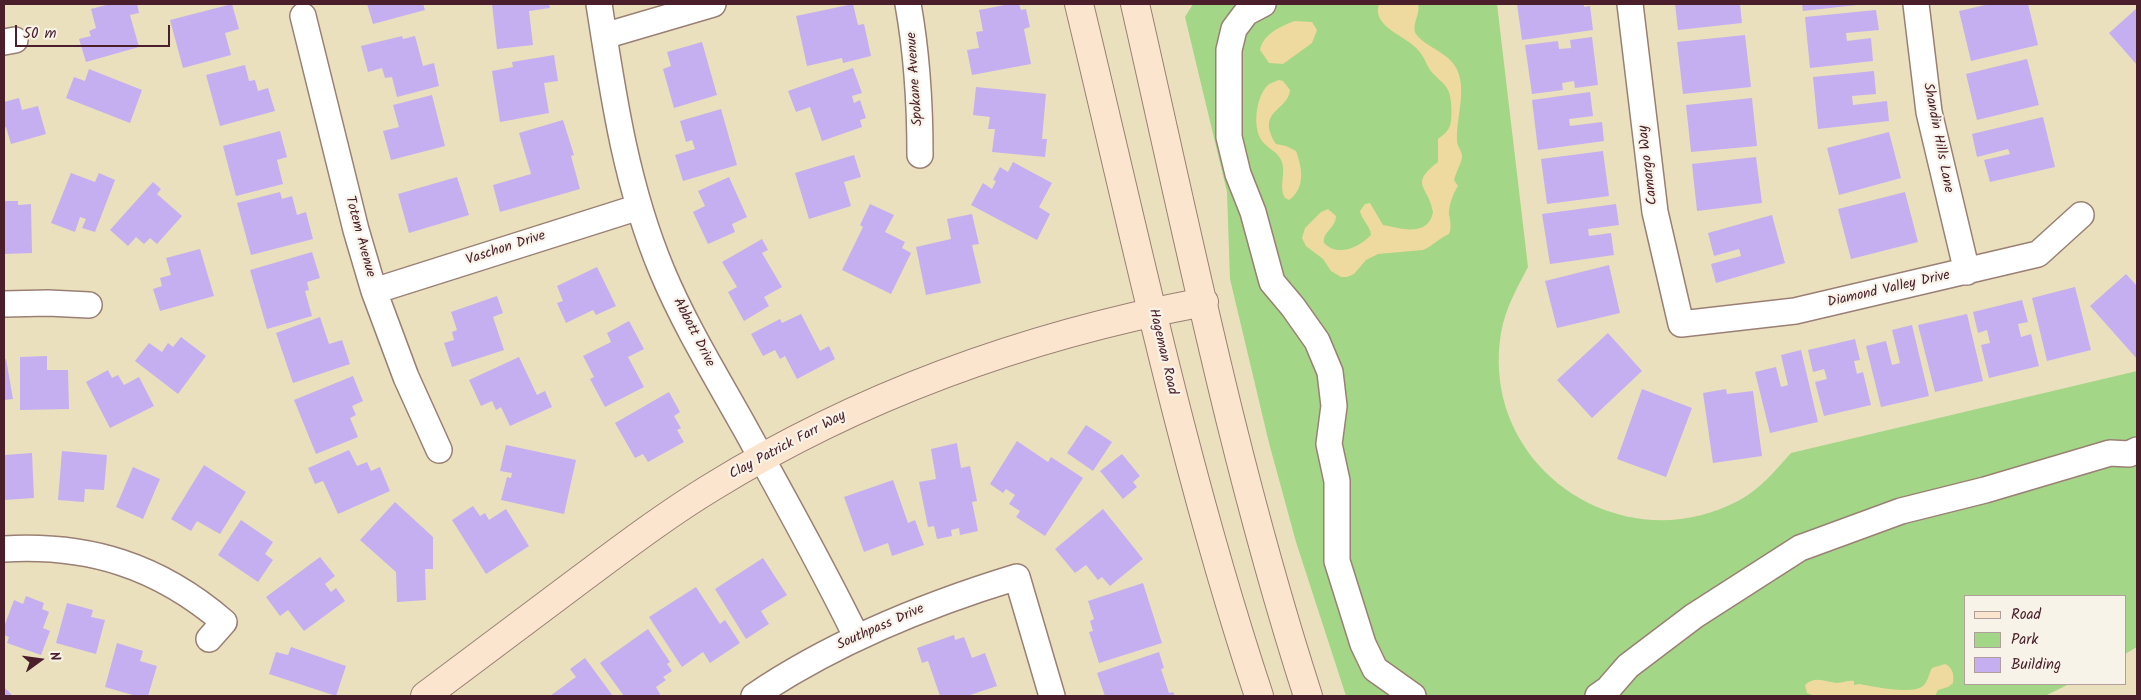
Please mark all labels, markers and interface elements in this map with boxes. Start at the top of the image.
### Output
scale bar [18,15,172,47]
text: 50 m [23,22,57,46]
street label: Spokane Avenue [904,31,928,127]
street label: Shandin Hills Lane [1918,82,1956,194]
street label: Camargo Way [1636,124,1662,206]
street label: Totem Avenue [340,194,378,280]
street label: Vaschon Drive [464,228,548,270]
street label: Diamond Valley Drive [1826,268,1952,312]
street label: Abbott Drive [668,296,718,370]
street label: Hageman Road [1144,307,1180,397]
street label: Clay Patrick Farr Way [727,408,849,484]
legend [1964,595,2126,685]
street label: Southpass Drive [835,601,927,655]
text: Road [2011,603,2041,627]
text: Park [2011,628,2038,652]
north arrow [15,635,65,685]
text: N [43,649,66,663]
text: Building [2011,653,2061,677]

